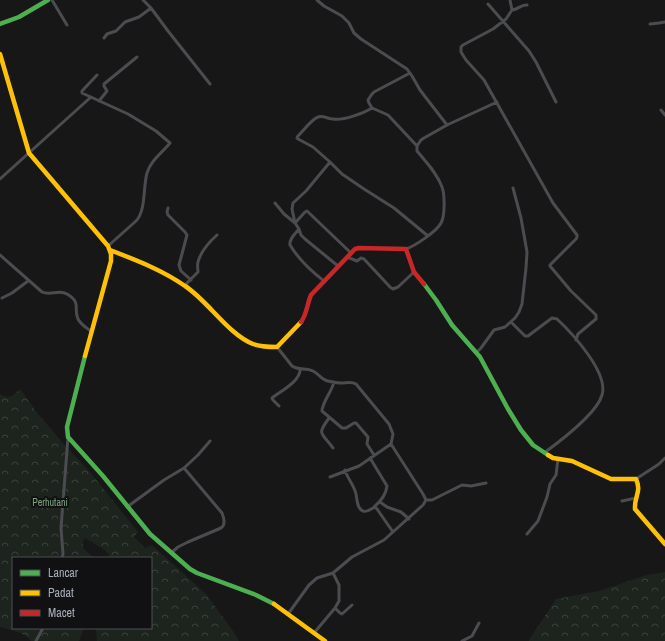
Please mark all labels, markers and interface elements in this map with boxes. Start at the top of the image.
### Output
park label: Perhutani [32,496,68,509]
legend [12,557,152,629]
text: Lancar [48,565,79,581]
text: Padat [48,585,74,601]
text: Macet [48,605,75,621]

